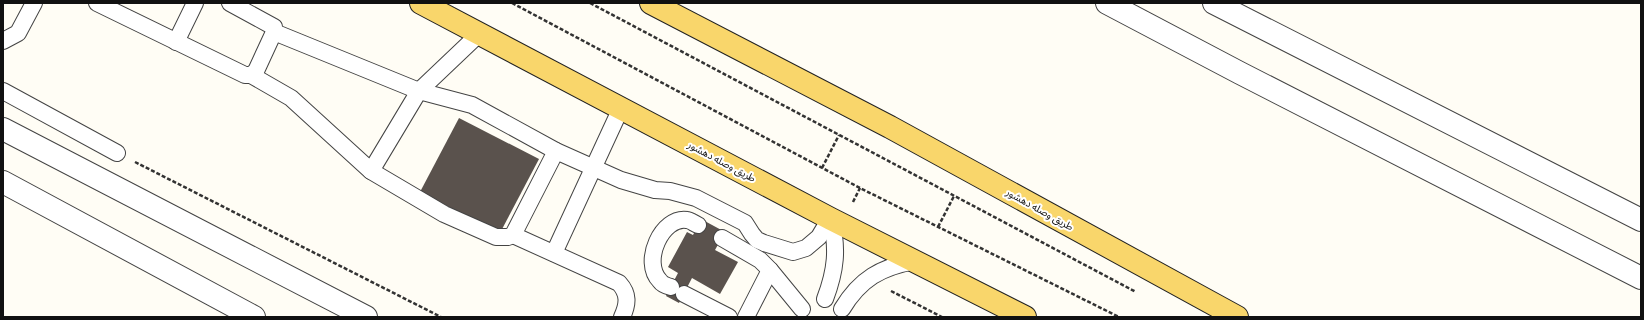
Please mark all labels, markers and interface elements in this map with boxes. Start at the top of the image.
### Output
street label: طريق وصله دهشور [685,138,758,185]
street label: طريق وصله دهشور [1003,186,1076,233]

